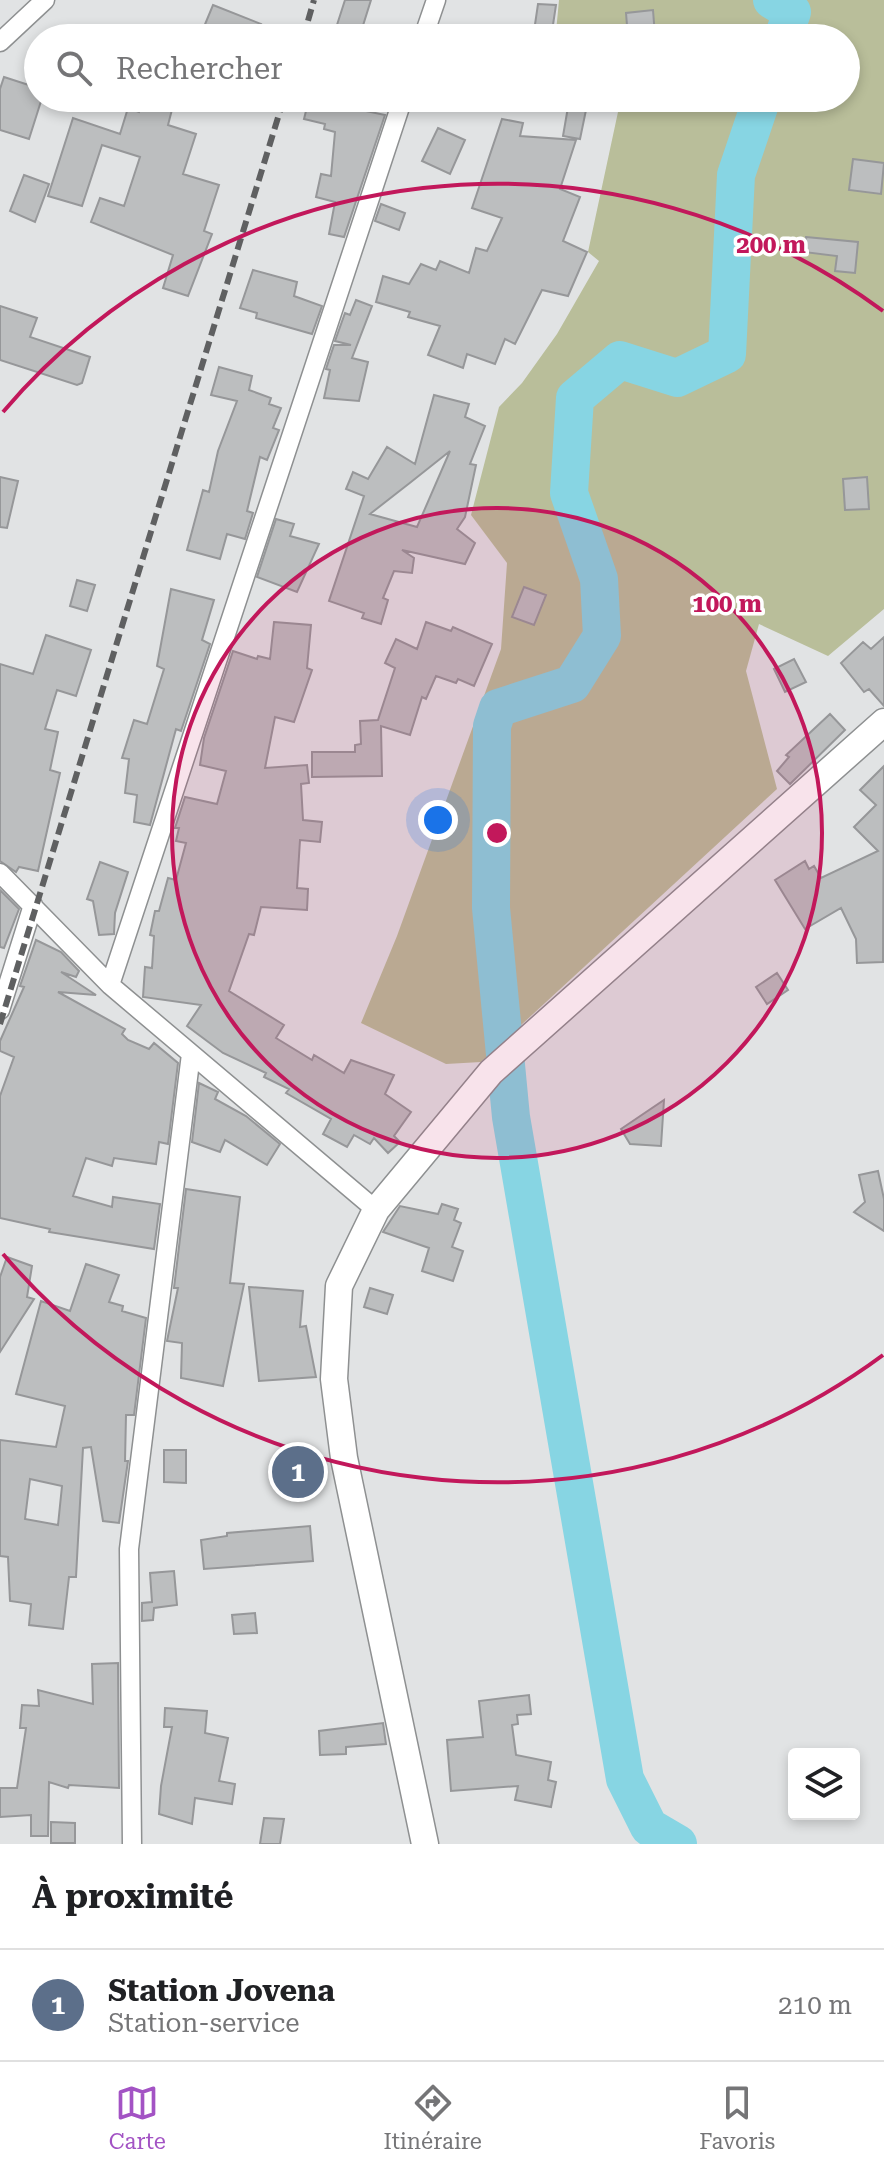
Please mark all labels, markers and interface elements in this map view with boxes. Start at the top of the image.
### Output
search box [24,24,860,112]
icon: search [52,46,96,90]
text: Rechercher [116,51,283,86]
text: 200 m [736,231,806,259]
text: 100 m [692,590,762,618]
your location [418,800,458,840]
centre of rings [483,819,511,847]
pin: 1 [272,1442,324,1502]
map controls [788,1748,860,1820]
button: layers [788,1748,860,1820]
text: À proximité [32,1876,233,1916]
text: Station Jovena [108,1973,335,2008]
text: 1 [51,1990,65,2020]
text: 210 m [778,1990,852,2020]
text: Station-service [108,2008,300,2038]
tab: Carte [109,2081,166,2154]
tab: Itinéraire [383,2081,482,2154]
tab: Favoris [699,2081,775,2154]

